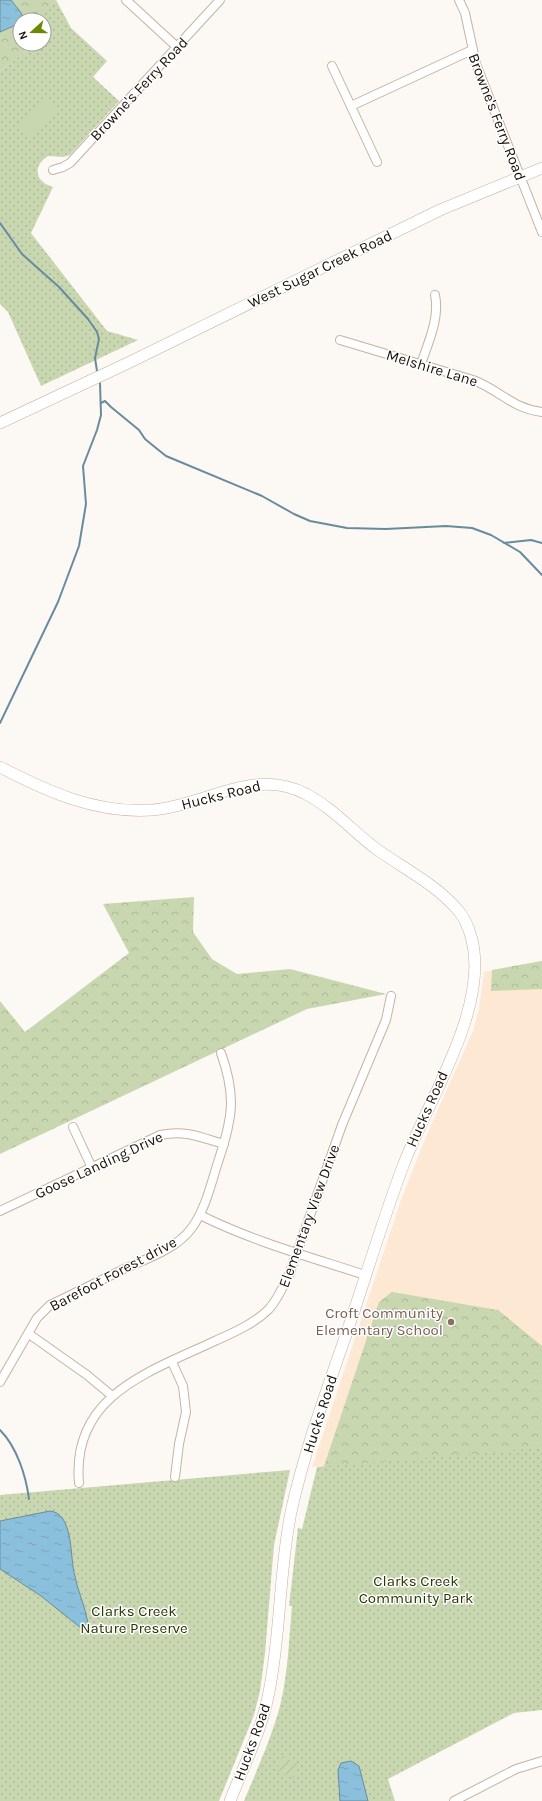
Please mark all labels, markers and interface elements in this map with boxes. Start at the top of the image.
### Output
north arrow [12,12,52,52]
text: N [16,29,31,41]
street label: Browne's Ferry Road [86,33,192,145]
street label: Browne's Ferry Road [464,51,530,183]
street label: West Sugar Creek Road [245,226,395,312]
street label: Melshire Lane [384,346,480,390]
street label: Hucks Road [179,776,263,814]
street label: Hucks Road [402,1068,452,1150]
street label: Goose Landing Drive [32,1127,166,1203]
street label: Elementary View Drive [275,1142,343,1290]
street label: Barefoot Forest drive [46,1233,180,1315]
place label: Croft Community Elementary School [316,1304,443,1339]
marker: Croft Community Elementary School [446,1317,456,1327]
street label: Hucks Road [299,1373,341,1455]
park label: Clarks Creek Community Park [359,1572,473,1607]
park label: Clarks Creek Nature Preserve [80,1602,188,1637]
street label: Hucks Road [230,1701,274,1783]

